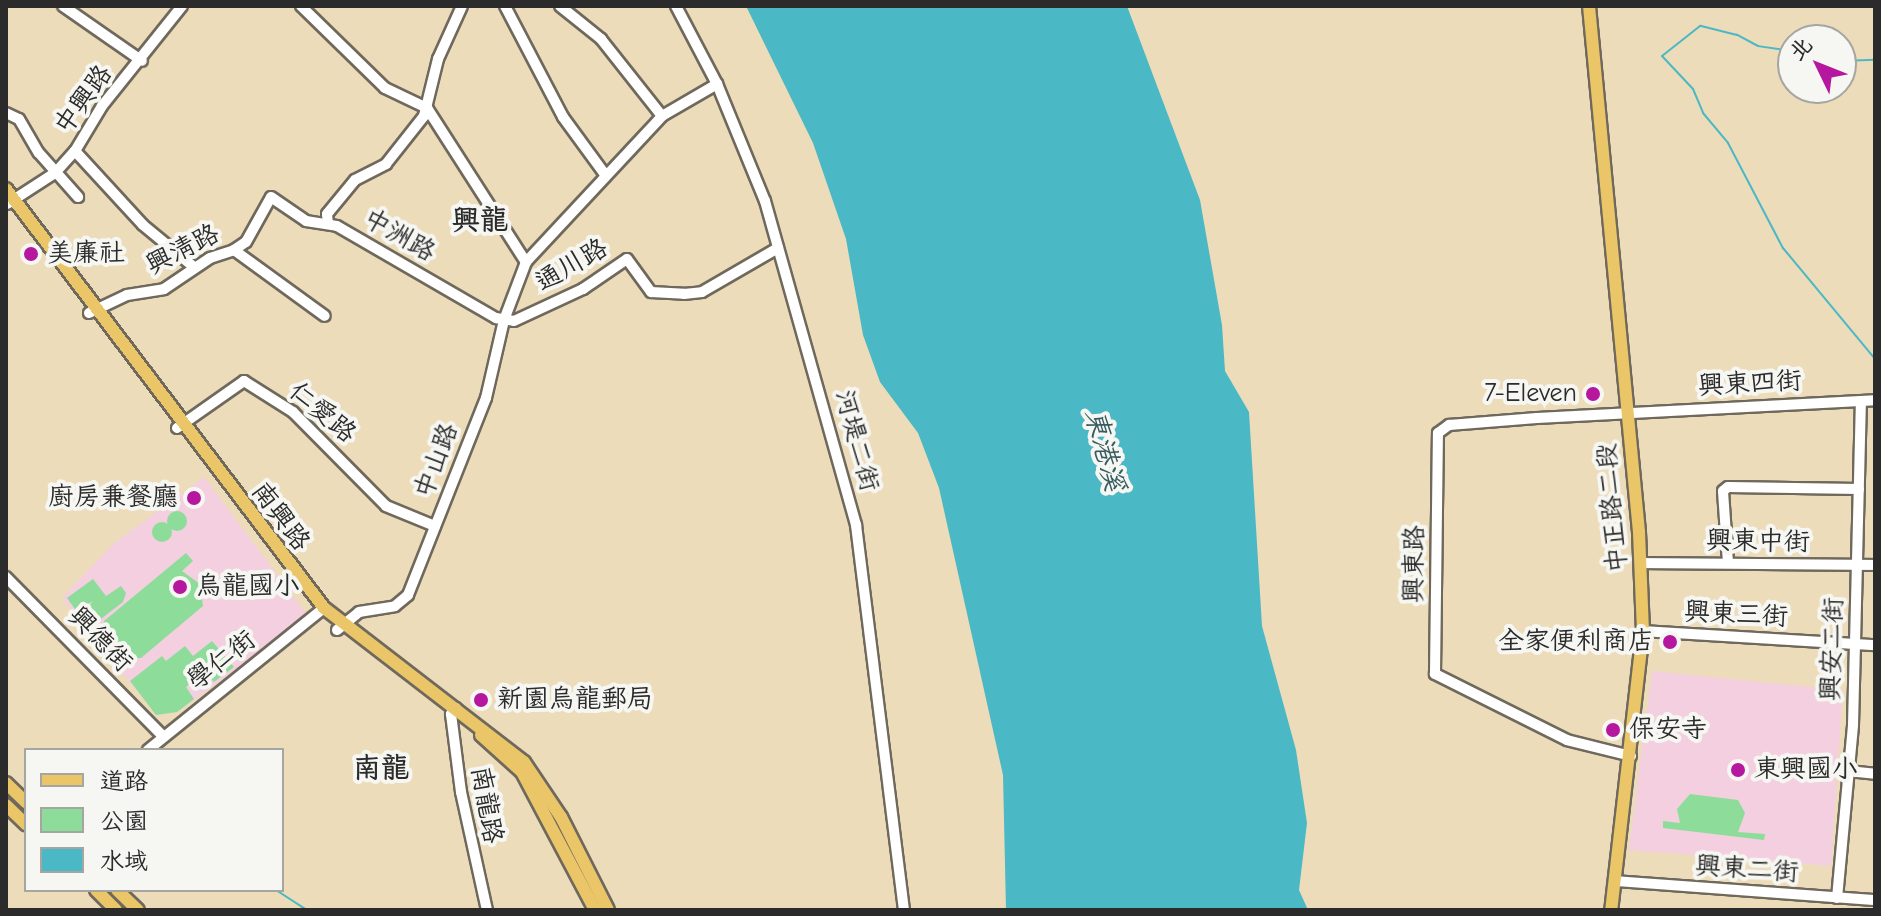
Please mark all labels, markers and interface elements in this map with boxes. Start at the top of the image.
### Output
north arrow [1777,24,1857,104]
text: 北 [1784,32,1818,66]
street label: 中興路 [48,59,120,141]
street label: 中洲路 [357,203,441,269]
district label: 興龍 [452,203,508,237]
street label: 興清路 [141,218,225,282]
street label: 通川路 [530,233,614,299]
place label: 美廉社 [47,238,125,270]
marker: 美廉社 [22,245,40,263]
street label: 興東四街 [1697,366,1803,402]
street label: 仁愛路 [282,376,362,450]
place label: 7-Eleven [1484,378,1577,410]
marker: 7-Eleven [1584,385,1602,403]
street label: 河堤二街 [827,387,885,495]
water label: 東港溪 [1078,405,1132,495]
street label: 中山路 [408,419,466,503]
street label: 中正路二段 [1592,442,1634,574]
street label: 南興路 [244,476,316,558]
place label: 廚房兼餐廳 [48,482,178,514]
marker: 廚房兼餐廳 [185,489,203,507]
street label: 興東路 [1399,525,1431,603]
street label: 興東中街 [1706,525,1810,559]
place label: 烏龍國小 [196,571,300,603]
marker: 烏龍國小 [171,578,189,596]
street label: 興安二街 [1816,596,1850,702]
street label: 興東三街 [1683,597,1789,633]
street label: 興德街 [62,601,138,679]
street label: 學仁街 [182,625,262,697]
place label: 全家便利商店 [1498,626,1654,658]
marker: 全家便利商店 [1661,633,1679,651]
place label: 新園烏龍郵局 [497,684,653,716]
marker: 新園烏龍郵局 [472,691,490,709]
place label: 保安寺 [1629,714,1707,746]
marker: 保安寺 [1604,721,1622,739]
legend [24,748,284,892]
district label: 南龍 [353,751,409,785]
place label: 東興國小 [1754,754,1858,786]
marker: 東興國小 [1729,761,1747,779]
street label: 南龍路 [464,764,508,846]
text: 道路 [100,767,148,795]
text: 公園 [100,807,148,835]
text: 水域 [100,847,148,875]
street label: 興東二街 [1694,851,1800,889]

